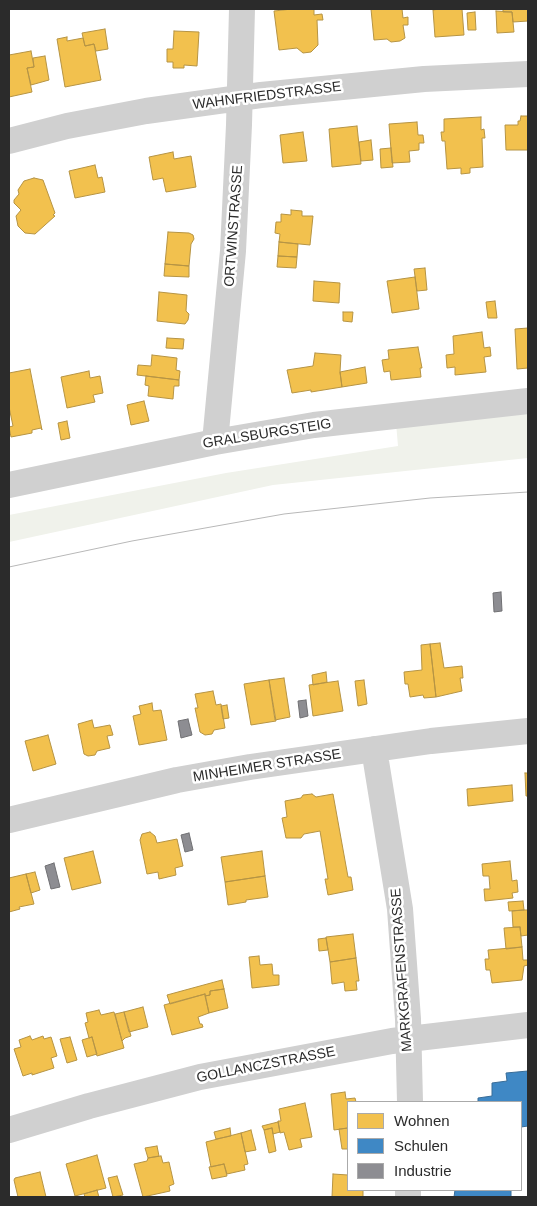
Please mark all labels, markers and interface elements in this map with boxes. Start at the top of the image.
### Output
street label: WAHNFRIEDSTRASSE [192,79,342,113]
street label: ORTWINSTRASSE [221,165,247,287]
street label: GRALSBURGSTEIG [202,416,332,452]
street label: MINHEIMER STRASSE [192,746,342,786]
street label: MARKGRAFENSTRASSE [388,888,416,1052]
street label: GOLLANCZSTRASSE [195,1043,337,1087]
legend [347,1101,522,1191]
text: Wohnen [394,1112,450,1129]
text: Schulen [394,1137,448,1154]
text: Industrie [394,1162,452,1179]

